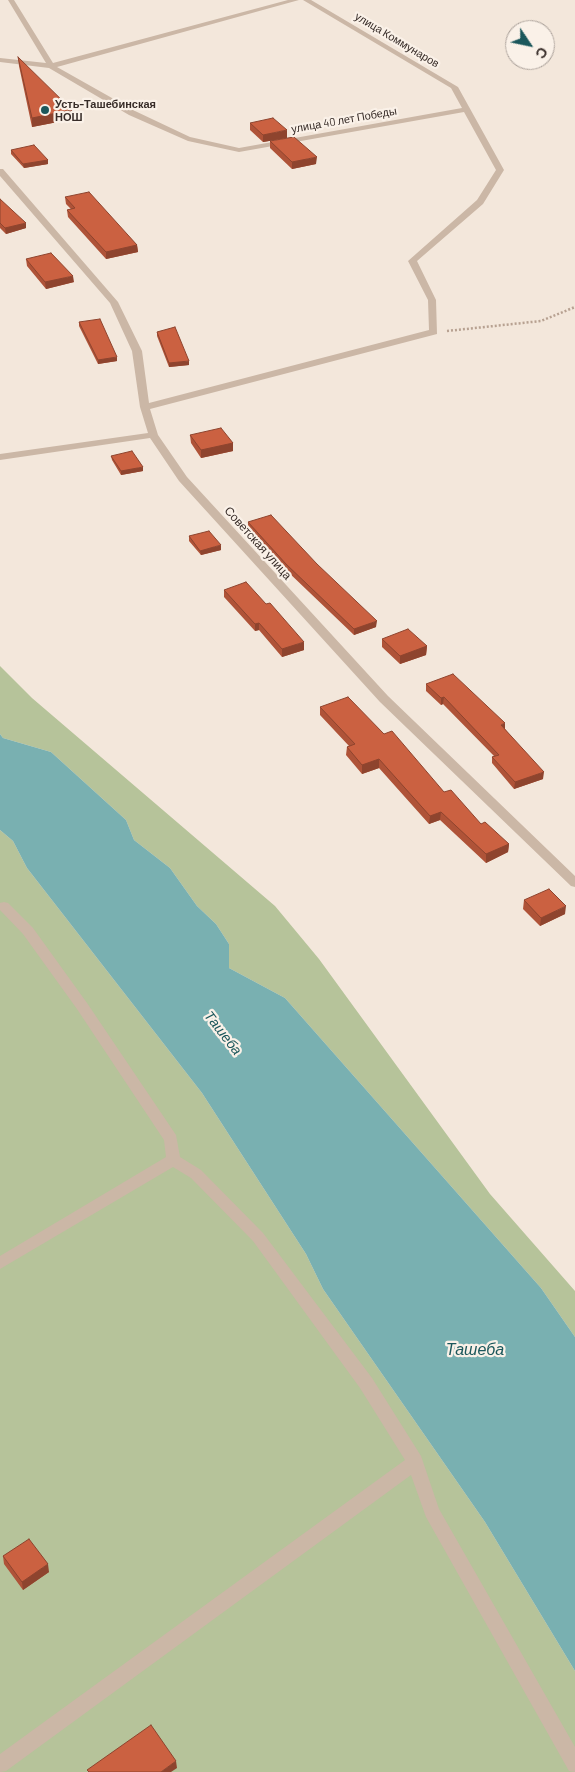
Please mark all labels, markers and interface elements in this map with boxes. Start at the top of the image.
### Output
street label: улица Коммунаров [352,10,442,70]
north arrow [505,20,555,70]
text: С [532,44,552,62]
place label: Усть-Ташебинская НОШ [55,97,156,123]
marker: Усть-Ташебинская НОШ [39,104,51,116]
street label: улица 40 лет Победы [290,104,398,136]
street label: Советская улица [221,504,295,582]
water label: Ташеба [201,1008,245,1058]
water label: Ташеба [446,1340,504,1360]

